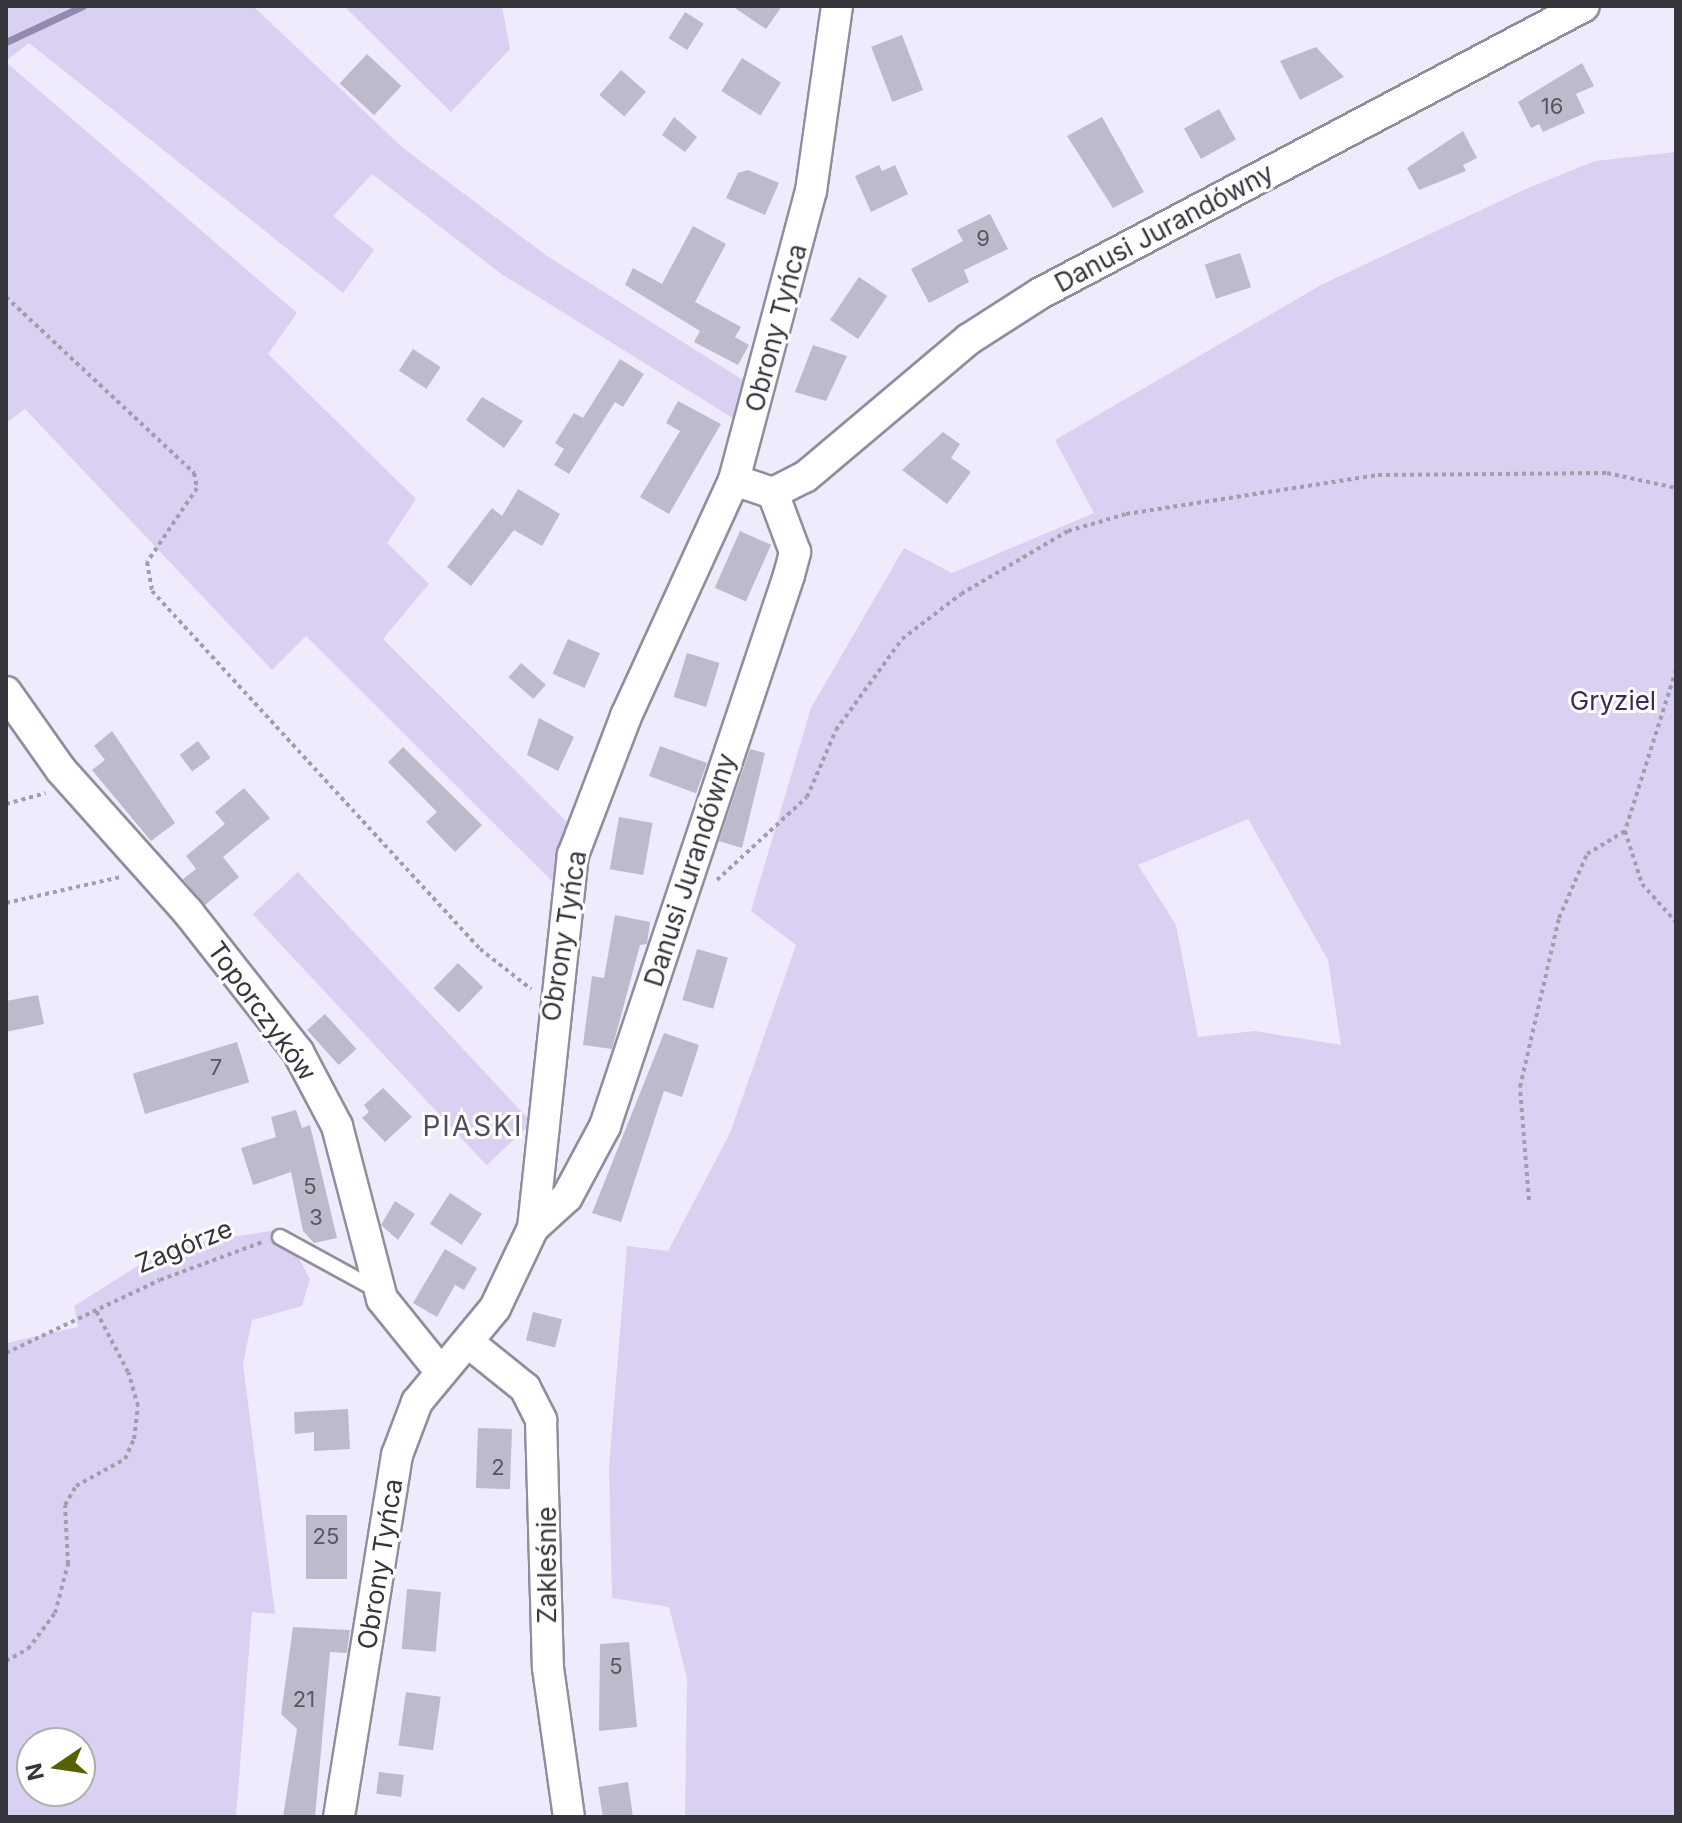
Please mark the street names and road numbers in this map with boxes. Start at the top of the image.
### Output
street label: Danusi Jurandówny [1049,157,1279,299]
street label: Obrony Tyńca [739,241,813,415]
street label: Danusi Jurandówny [638,749,742,991]
street label: Obrony Tyńca [535,848,593,1024]
street label: Toporczyków [201,935,323,1087]
street label: Zagórze [131,1213,237,1279]
street label: Obrony Tyńca [351,1476,409,1652]
street label: Zakleśnie [531,1506,563,1624]

